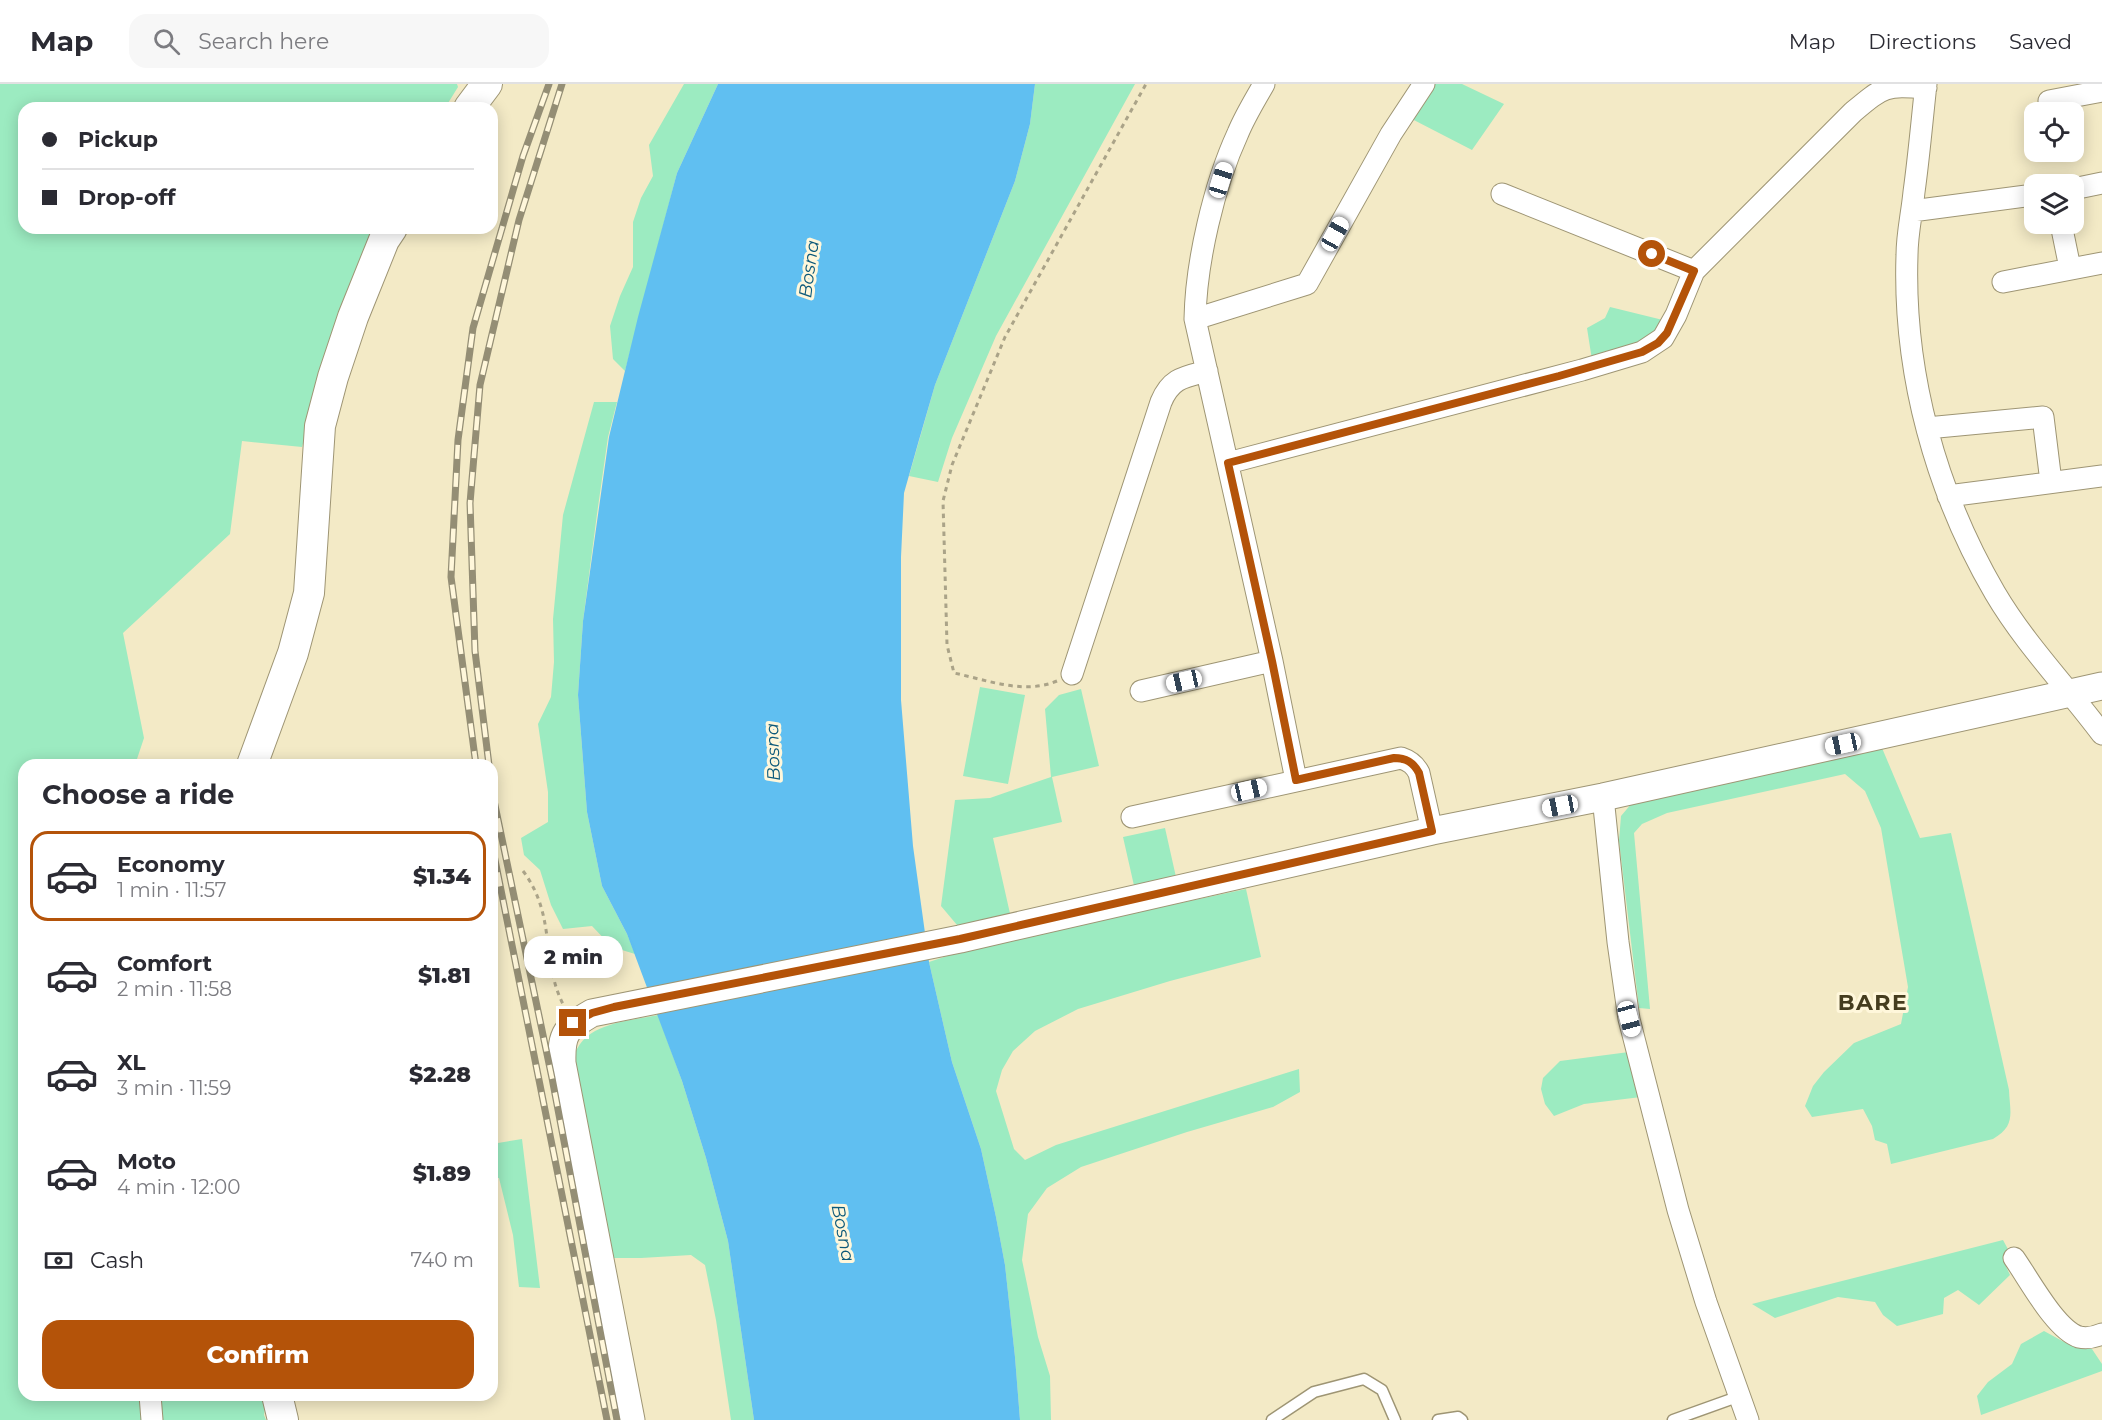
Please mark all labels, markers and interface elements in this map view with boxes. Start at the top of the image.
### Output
search box [129,14,549,68]
text: Map [30,24,93,58]
icon: search [150,25,183,58]
text: Search here [198,28,329,55]
text: Map [1789,29,1835,54]
text: Directions [1868,29,1976,54]
text: Saved [2009,29,2072,54]
map controls [2024,102,2084,234]
button: locate [2024,102,2084,162]
text: Pickup [78,126,158,153]
car [1207,160,1235,200]
button: layers [2024,174,2084,234]
text: Drop-off [78,184,176,211]
car [1318,214,1352,254]
water label: Bosna [794,239,824,299]
route start [1638,240,1665,267]
car [1164,668,1204,694]
water label: Bosna [761,723,785,781]
car [1824,731,1862,757]
car [1229,777,1269,803]
text: Choose a ride [42,778,234,811]
car [1541,794,1579,818]
icon: car [45,849,99,903]
text: Economy [117,851,225,878]
text: $1.34 [413,863,471,890]
text: 1 min · 11:57 [117,878,227,902]
callout: 2 min [524,936,622,978]
text: 2 min [544,945,603,969]
icon: car [45,948,99,1002]
text: Comfort [117,950,212,977]
text: $1.81 [418,962,471,989]
text: 2 min · 11:58 [117,977,232,1001]
district label: BARE [1838,989,1908,1016]
car [1616,999,1642,1039]
route end [559,1009,586,1036]
icon: car [45,1047,99,1101]
text: XL [117,1049,146,1076]
text: $2.28 [409,1061,471,1088]
text: 3 min · 11:59 [117,1076,231,1100]
icon: car [45,1146,99,1200]
text: Moto [117,1148,176,1175]
text: $1.89 [413,1160,471,1187]
text: 4 min · 12:00 [117,1175,240,1199]
water label: Bosna [827,1202,859,1264]
icon: cash [42,1244,75,1277]
text: Cash [90,1247,144,1274]
text: 740 m [411,1248,474,1272]
button: Confirm [42,1320,474,1389]

